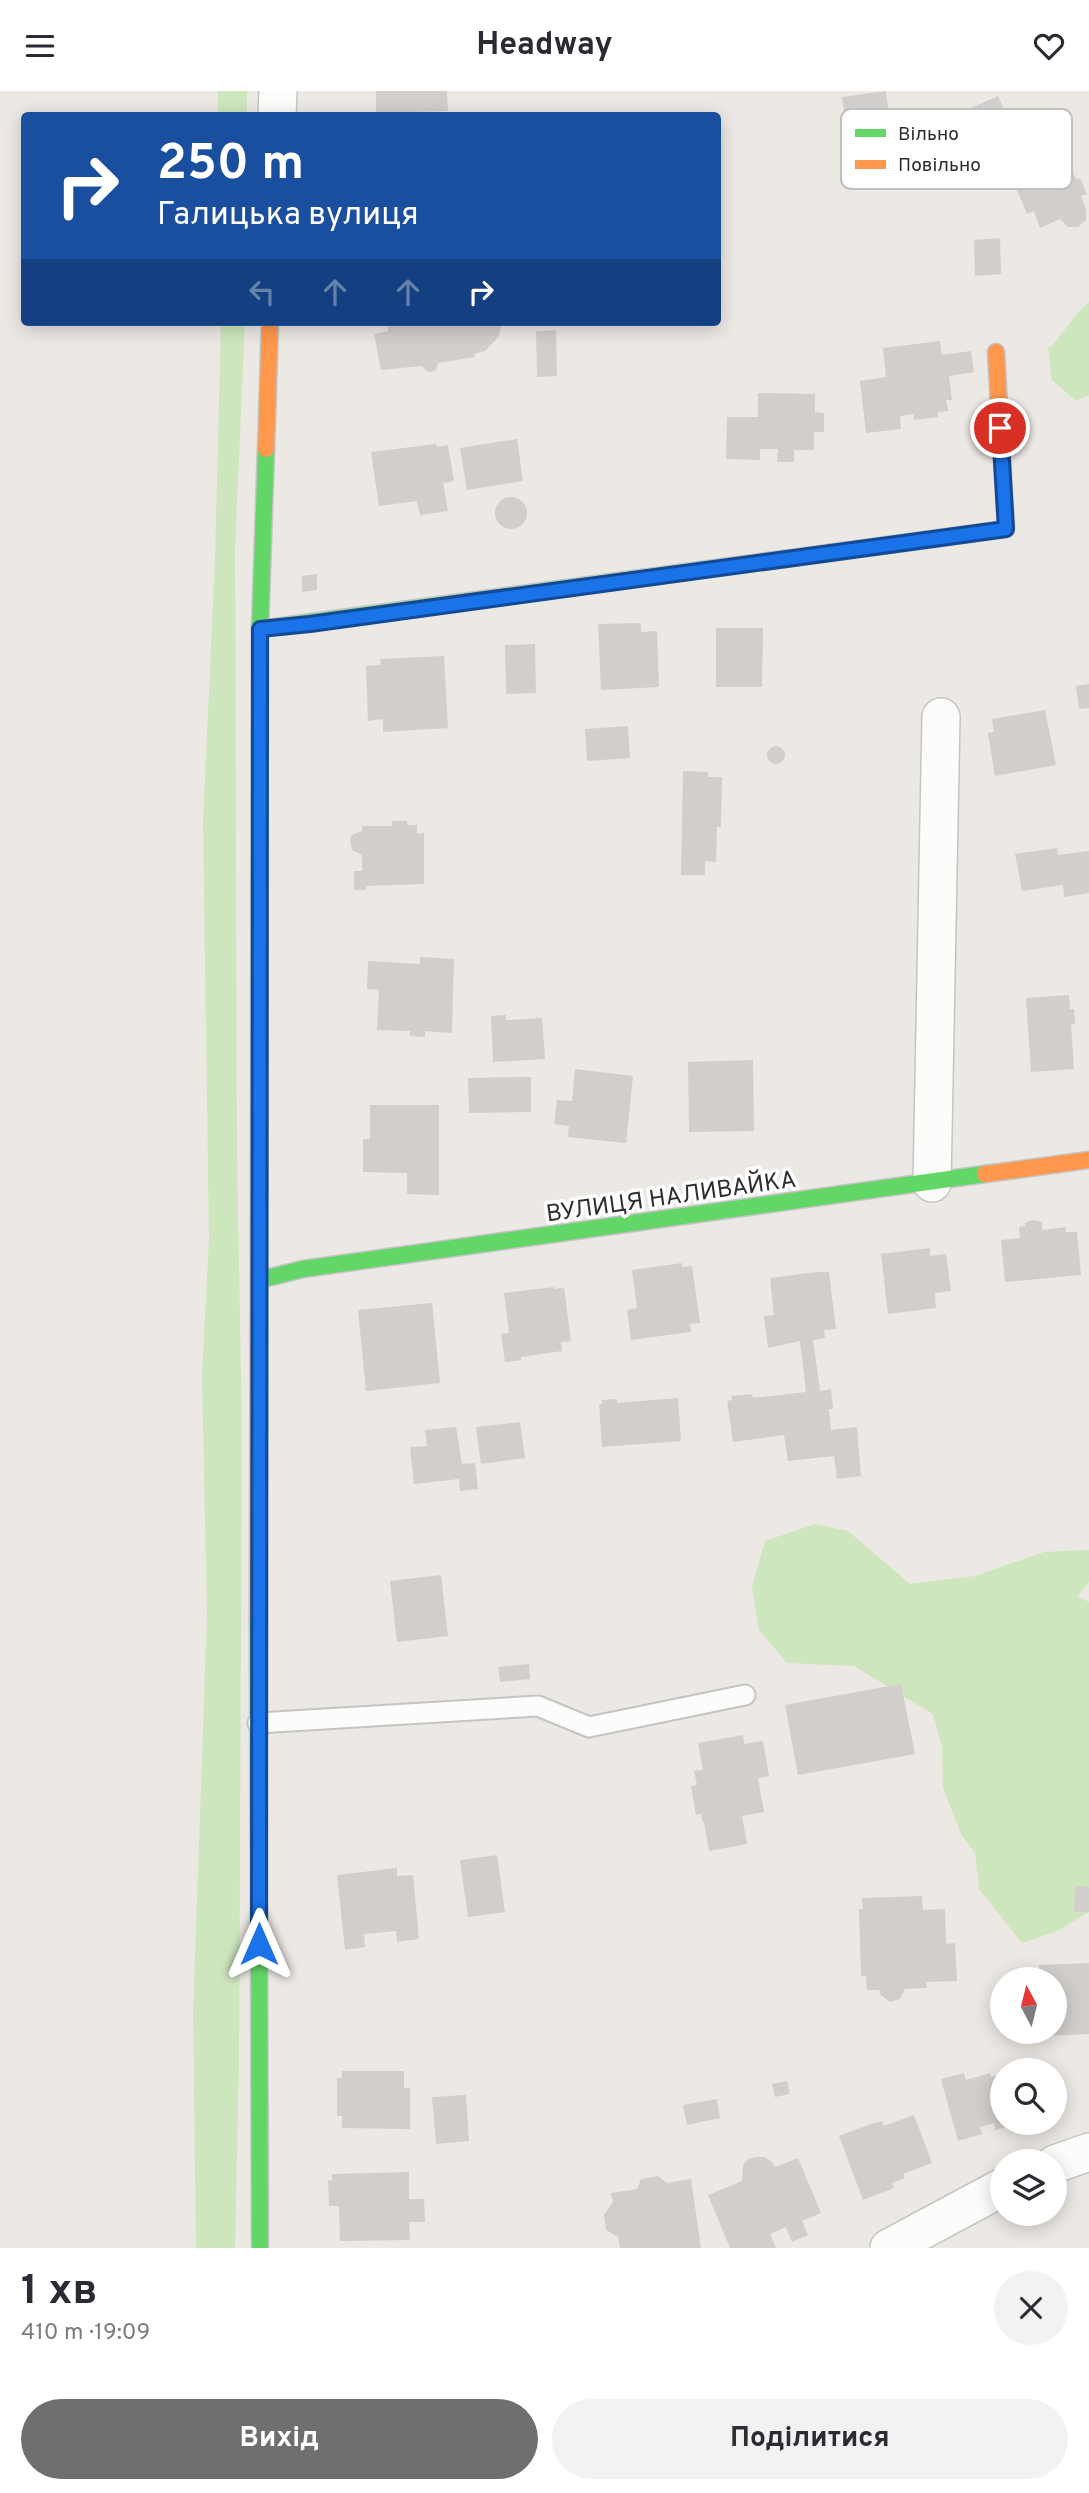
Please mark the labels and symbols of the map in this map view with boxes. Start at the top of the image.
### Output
legend [841,109,1072,189]
text: Вільно [898,123,959,147]
text: Повільно [898,154,981,178]
pin [970,398,1030,458]
street label: ВУЛИЦЯ НАЛИВАЙКА [544,1164,798,1230]
position arrow [222,1907,296,1981]
north arrow [990,1967,1068,2044]

